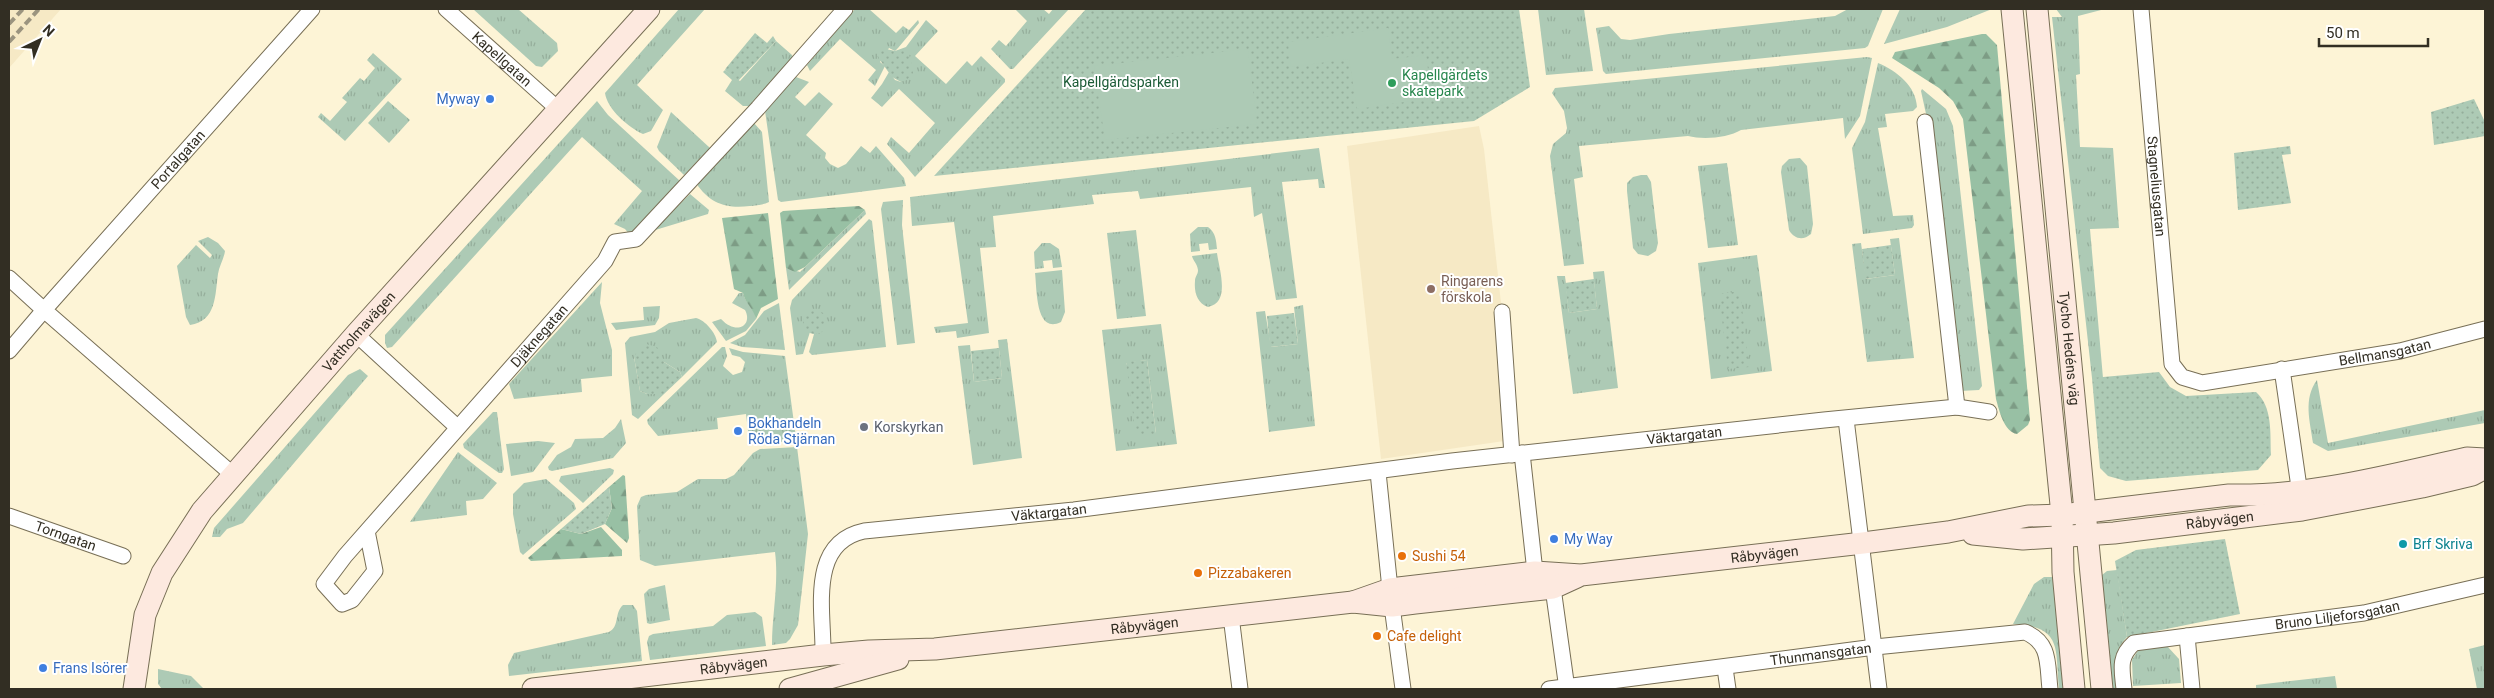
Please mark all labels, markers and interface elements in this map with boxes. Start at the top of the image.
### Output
north arrow [15,15,65,65]
scale bar [2319,15,2428,47]
text: N [40,21,58,40]
text: 50 m [2326,24,2360,42]
street label: Kapellgatan [469,28,535,90]
place label: Kapellgärdets skatepark [1402,67,1488,99]
park label: Kapellgärdsparken [1063,74,1179,90]
marker: Kapellgärdets skatepark [1386,77,1398,89]
place label: Myway [436,91,480,107]
marker: Myway [484,93,496,105]
street label: Portalgatan [148,127,208,192]
street label: Stagneliusgatan [2144,135,2169,237]
place label: Ringarens förskola [1441,273,1503,305]
marker: Ringarens förskola [1425,283,1437,295]
street label: Vattholmavägen [319,288,398,375]
street label: Tycho Hedéns väg [2056,291,2083,406]
street label: Djäknegatan [507,301,571,370]
street label: Bellmansgatan [2338,335,2432,369]
place label: Bokhandeln Röda Stjärnan [748,415,835,447]
place label: Korskyrkan [874,419,943,435]
marker: Korskyrkan [858,421,870,433]
street label: Väktargatan [1646,423,1723,447]
marker: Bokhandeln Röda Stjärnan [732,425,744,437]
street label: Väktargatan [1011,500,1088,524]
street label: Råbyvägen [2185,508,2255,532]
street label: Torngatan [33,518,98,554]
place label: My Way [1564,531,1613,547]
marker: My Way [1548,533,1560,545]
place label: Brf Skriva [2413,536,2473,552]
marker: Brf Skriva [2397,538,2409,550]
street label: Råbyvägen [1730,542,1799,566]
place label: Sushi 54 [1412,548,1466,564]
marker: Sushi 54 [1396,550,1408,562]
place label: Pizzabakeren [1208,565,1291,581]
marker: Pizzabakeren [1192,567,1204,579]
street label: Bruno Liljeforsgatan [2274,597,2401,633]
street label: Råbyvägen [1110,614,1179,637]
place label: Cafe delight [1387,628,1462,644]
marker: Cafe delight [1371,630,1383,642]
street label: Thunmansgatan [1769,640,1872,668]
street label: Råbyvägen [699,654,768,677]
place label: Frans Isörer [53,660,127,676]
marker: Frans Isörer [37,662,49,674]

